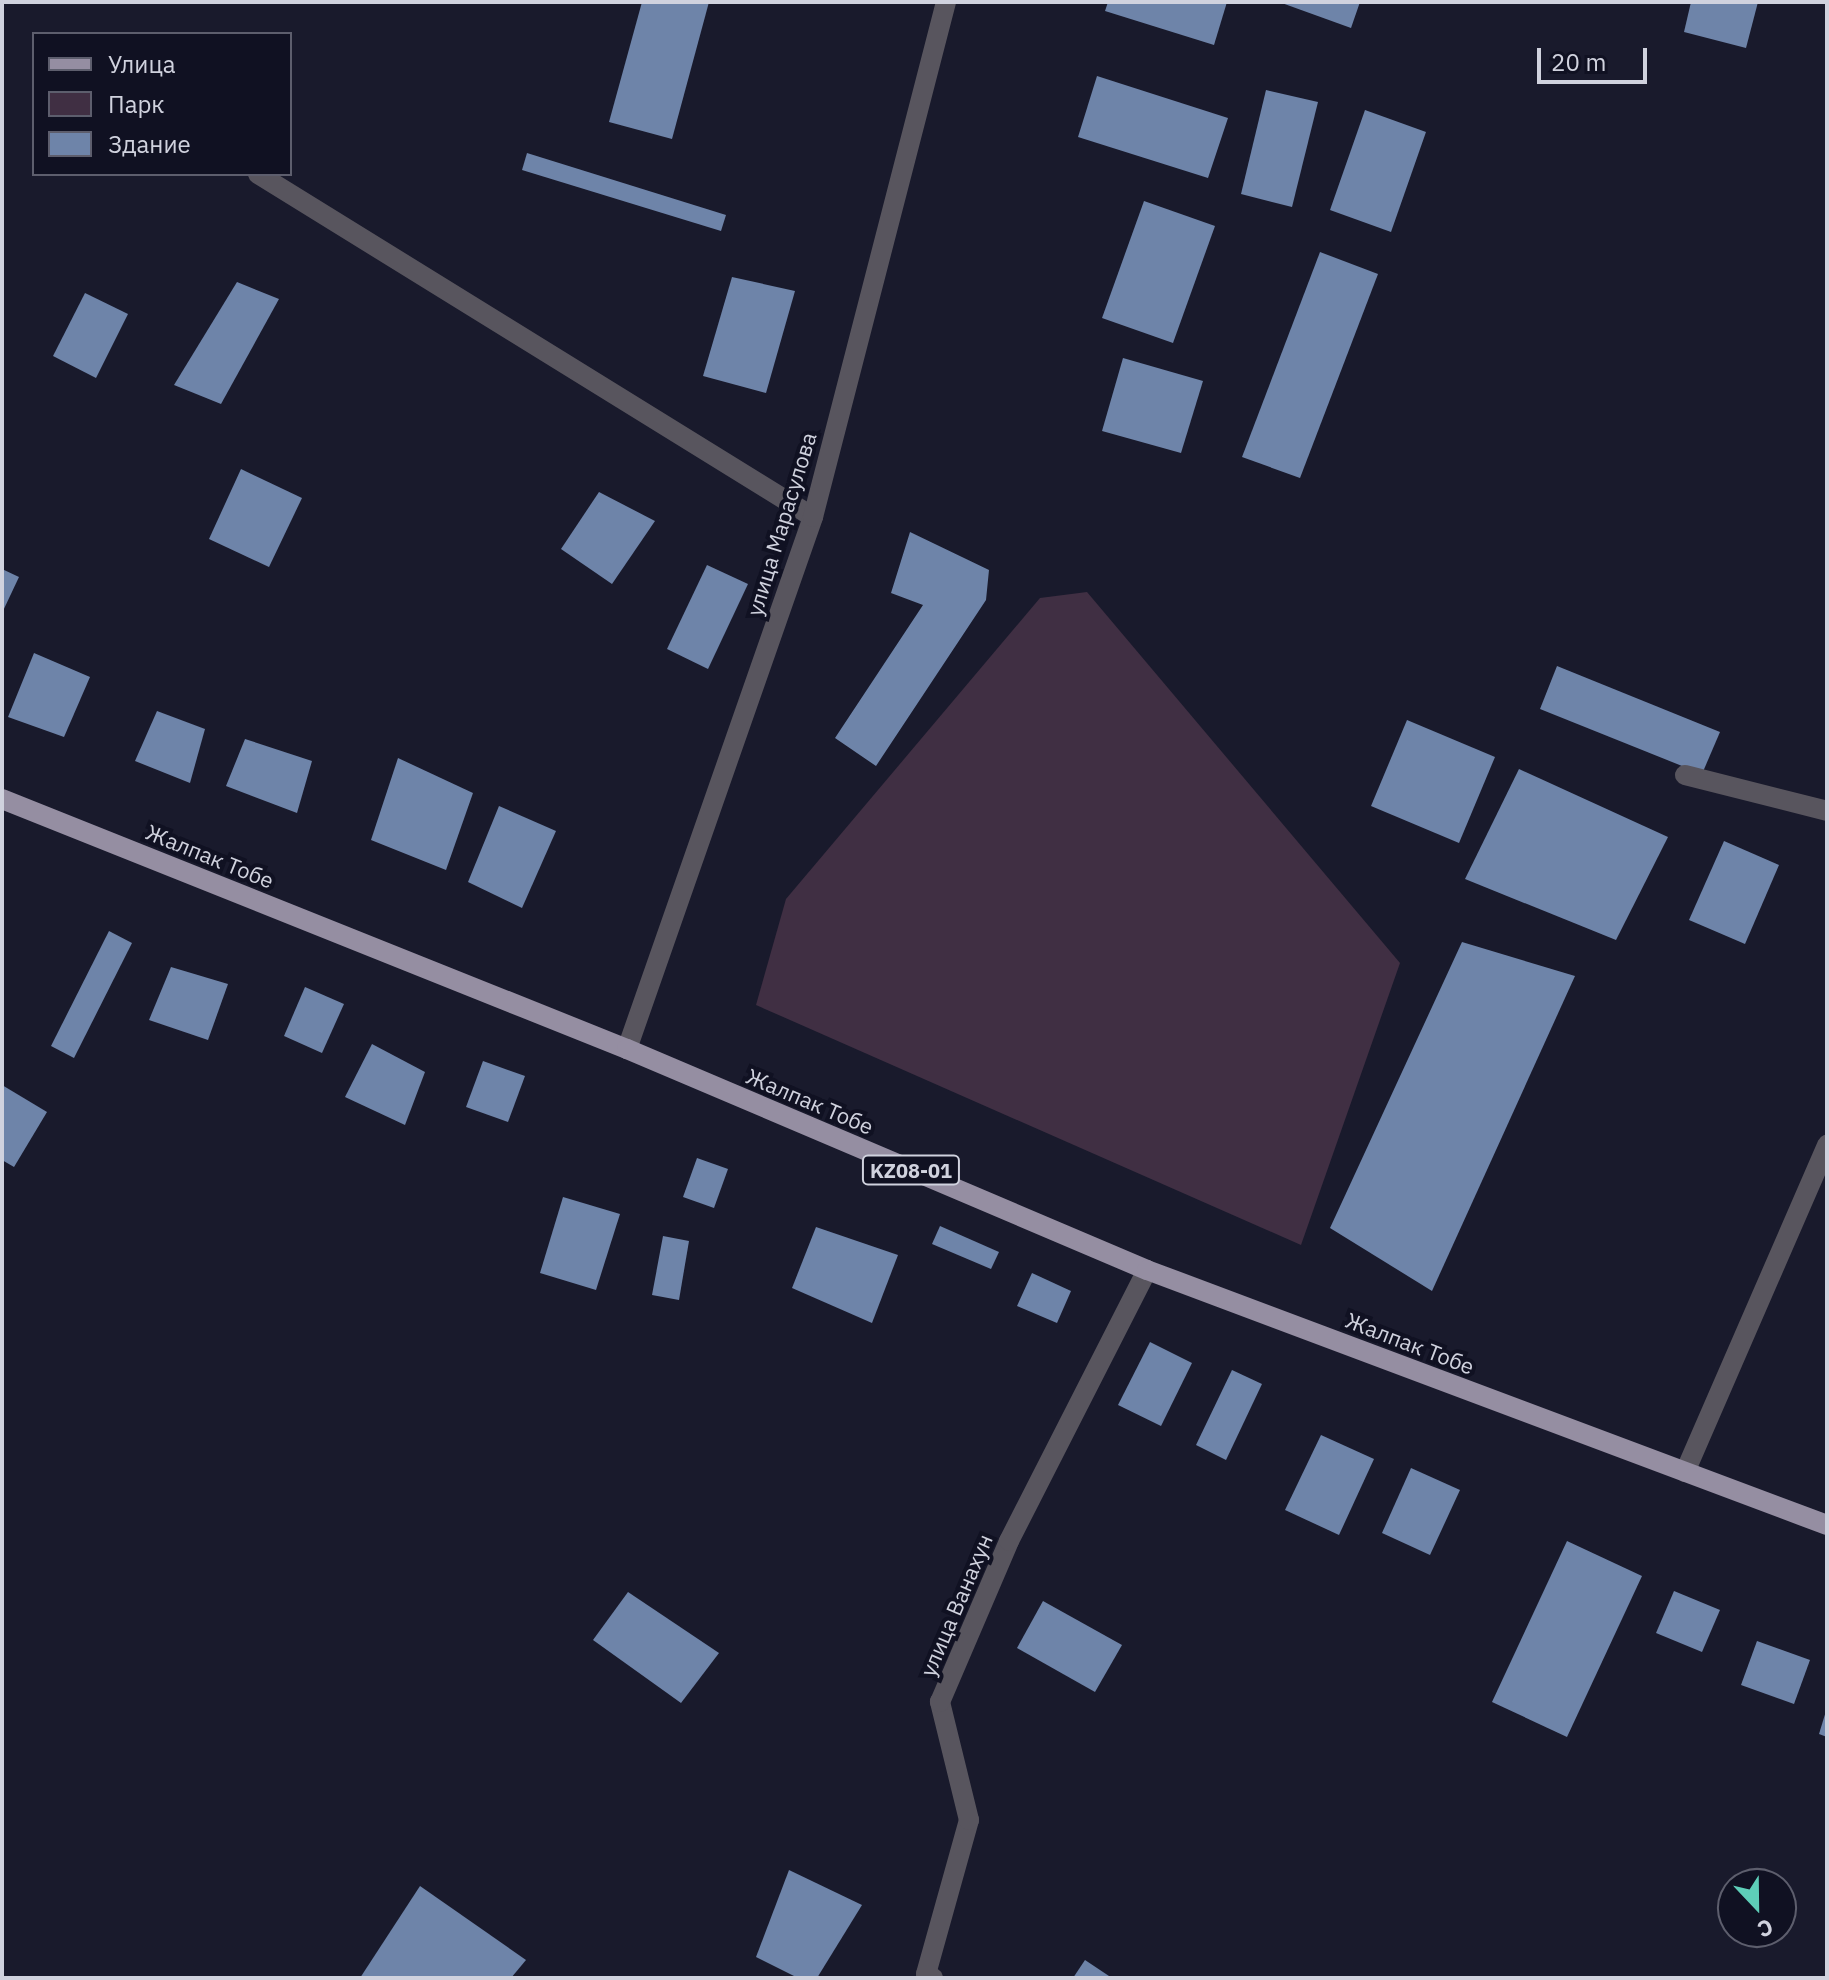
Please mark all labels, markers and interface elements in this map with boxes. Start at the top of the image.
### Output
legend [32,32,292,176]
scale bar [1541,32,1651,82]
text: 20 m [1551,46,1606,78]
text: Улица [108,48,176,80]
text: Парк [108,88,165,120]
text: Здание [108,128,191,160]
street label: улица Марасулова [741,429,821,619]
street label: Жалпак Тобе [142,818,278,894]
street label: Жалпак Тобе [742,1062,878,1140]
road number: KZ08-01 [861,1154,961,1186]
street label: Жалпак Тобе [1342,1306,1478,1380]
street label: улица Ванахун [914,1530,998,1680]
north arrow [1717,1868,1797,1948]
text: С [1753,1913,1778,1945]

